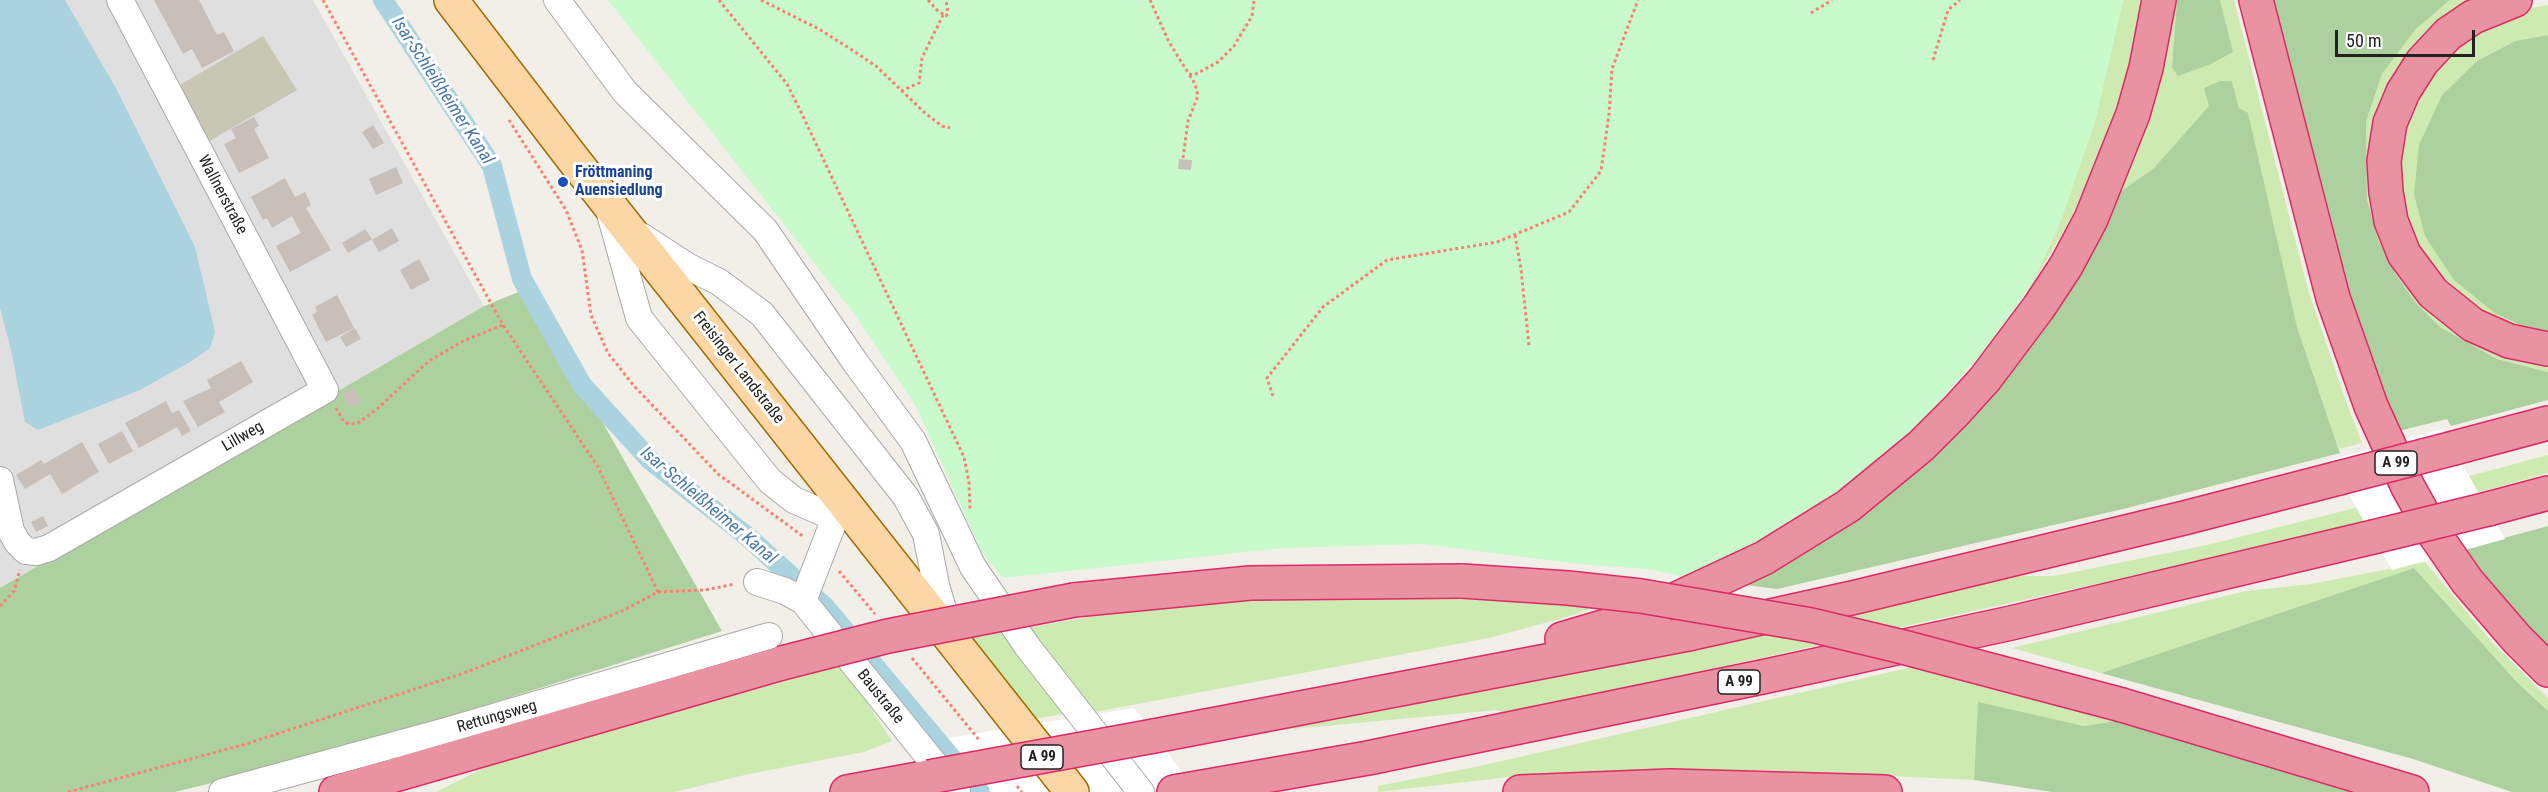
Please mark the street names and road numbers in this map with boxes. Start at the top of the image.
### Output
street label: Wallnerstraße [193,152,251,238]
street label: Freisinger Landstraße [688,308,788,428]
street label: Lillweg [219,418,267,456]
road number: A 99 [2375,451,2417,475]
street label: Baustraße [852,666,908,728]
road number: A 99 [1718,670,1760,694]
street label: Rettungsweg [455,696,539,738]
road number: A 99 [1021,745,1063,769]

